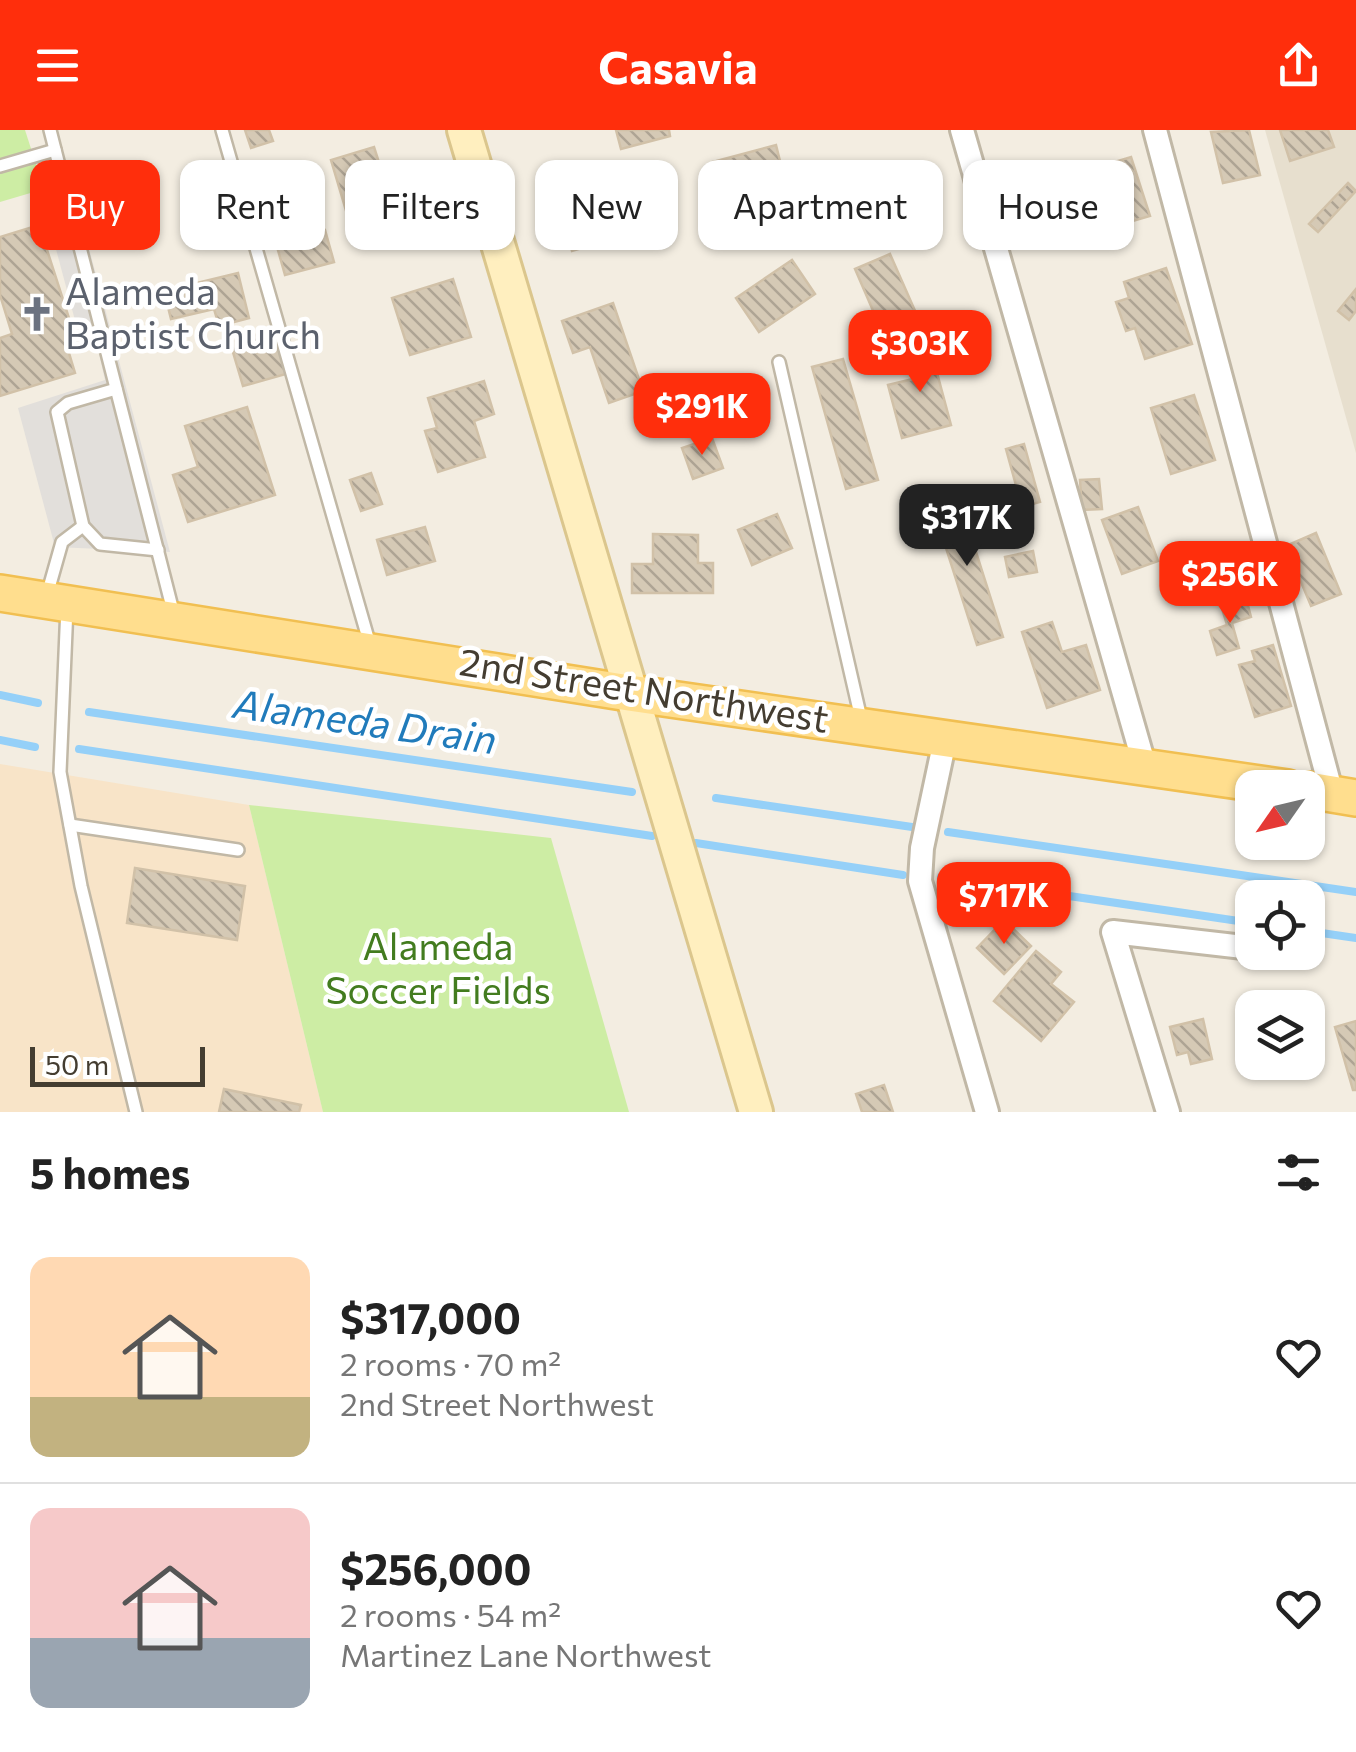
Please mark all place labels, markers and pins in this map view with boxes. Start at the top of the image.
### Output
place label: Alameda Baptist Church [65,266,321,357]
church icon: Alameda Baptist Church [18,295,56,333]
pin: $303K [850,310,990,395]
pin: $291K [632,373,772,458]
pin: $317K [897,484,1037,569]
pin: $256K [1160,541,1300,626]
pin: $717K [934,862,1074,947]

